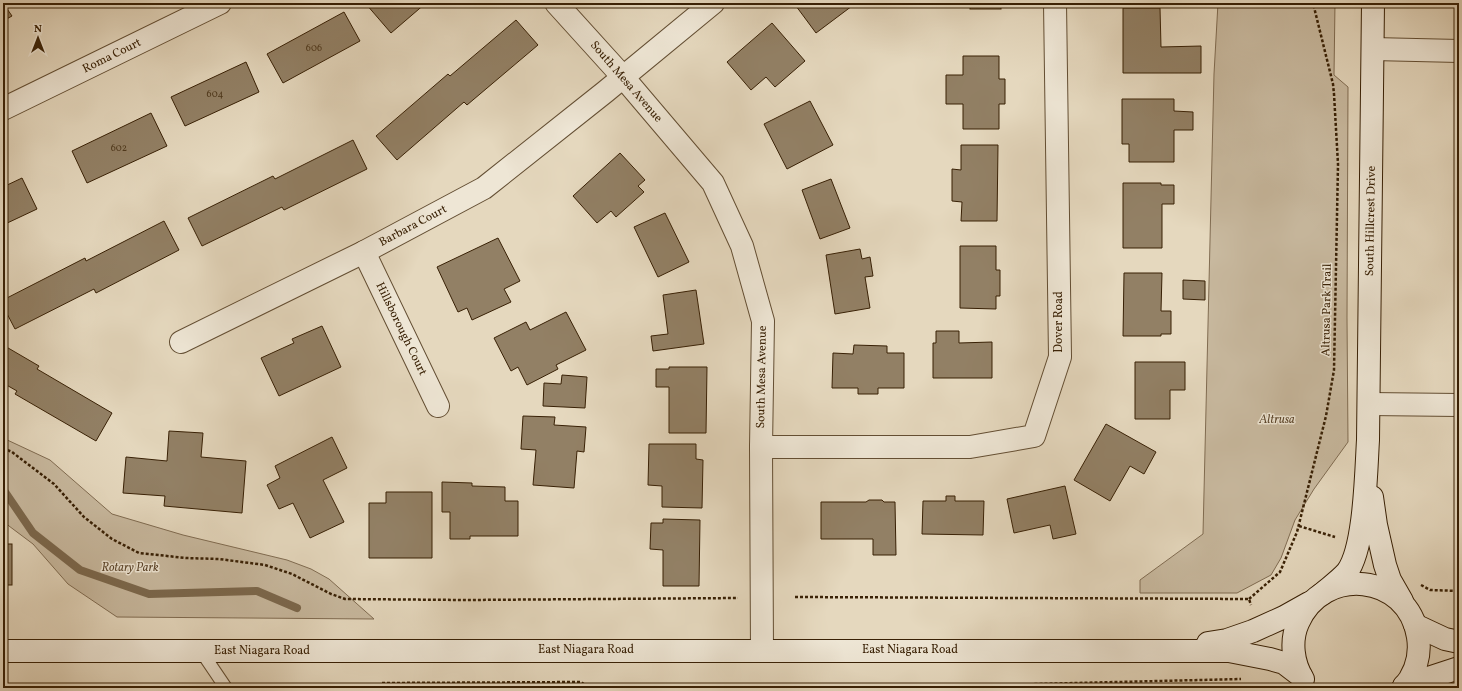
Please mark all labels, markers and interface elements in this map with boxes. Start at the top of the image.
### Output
north arrow [18,18,58,58]
text: N [34,22,42,37]
street label: Roma Court [80,35,144,77]
street label: South Mesa Avenue [586,38,666,126]
house number: 606 [306,41,322,55]
house number: 604 [207,87,223,101]
house number: 602 [111,141,127,155]
street label: South Hillcrest Drive [1362,165,1380,276]
street label: Barbara Court [376,201,450,251]
street label: Altrusa Park Trail [1318,263,1336,357]
street label: Hillsborough Court [371,280,431,378]
street label: Dover Road [1051,291,1067,353]
street label: South Mesa Avenue [753,325,771,429]
park label: Altrusa [1258,412,1295,428]
park label: Rotary Park [101,560,159,576]
street label: East Niagara Road [538,642,634,658]
street label: East Niagara Road [862,642,958,658]
street label: East Niagara Road [214,643,310,659]

